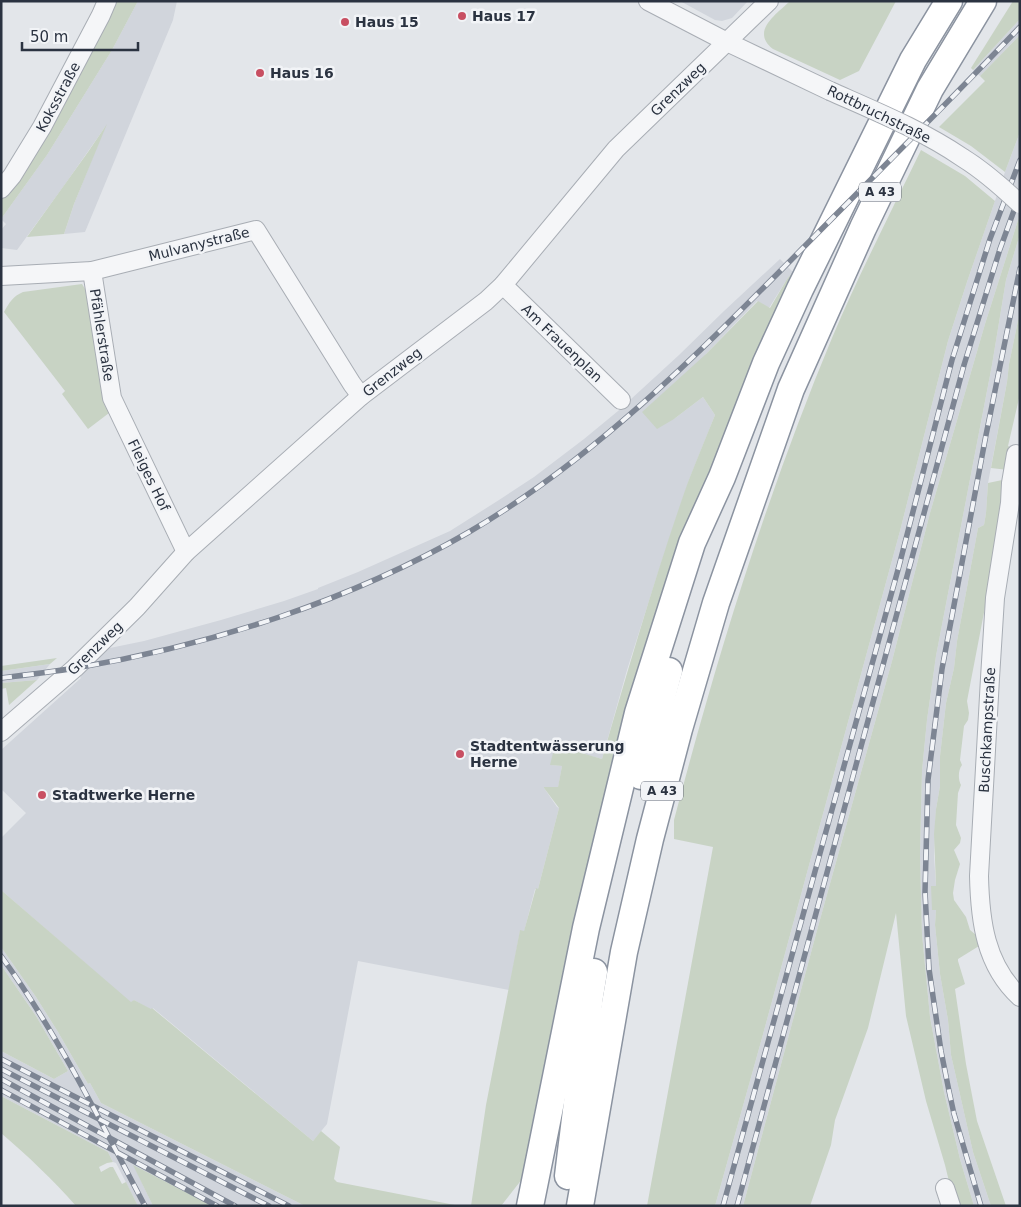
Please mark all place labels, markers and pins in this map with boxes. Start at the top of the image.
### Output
place label: Haus 17 [472,8,536,24]
marker: Haus 17 [456,10,468,22]
place label: Haus 15 [355,14,419,30]
marker: Haus 15 [339,16,351,28]
place label: Haus 16 [270,65,334,81]
marker: Haus 16 [254,67,266,79]
place label: Stadtentwässerung Herne [470,738,625,770]
marker: Stadtentwässerung Herne [454,748,466,760]
place label: Stadtwerke Herne [52,787,195,803]
marker: Stadtwerke Herne [36,789,48,801]

